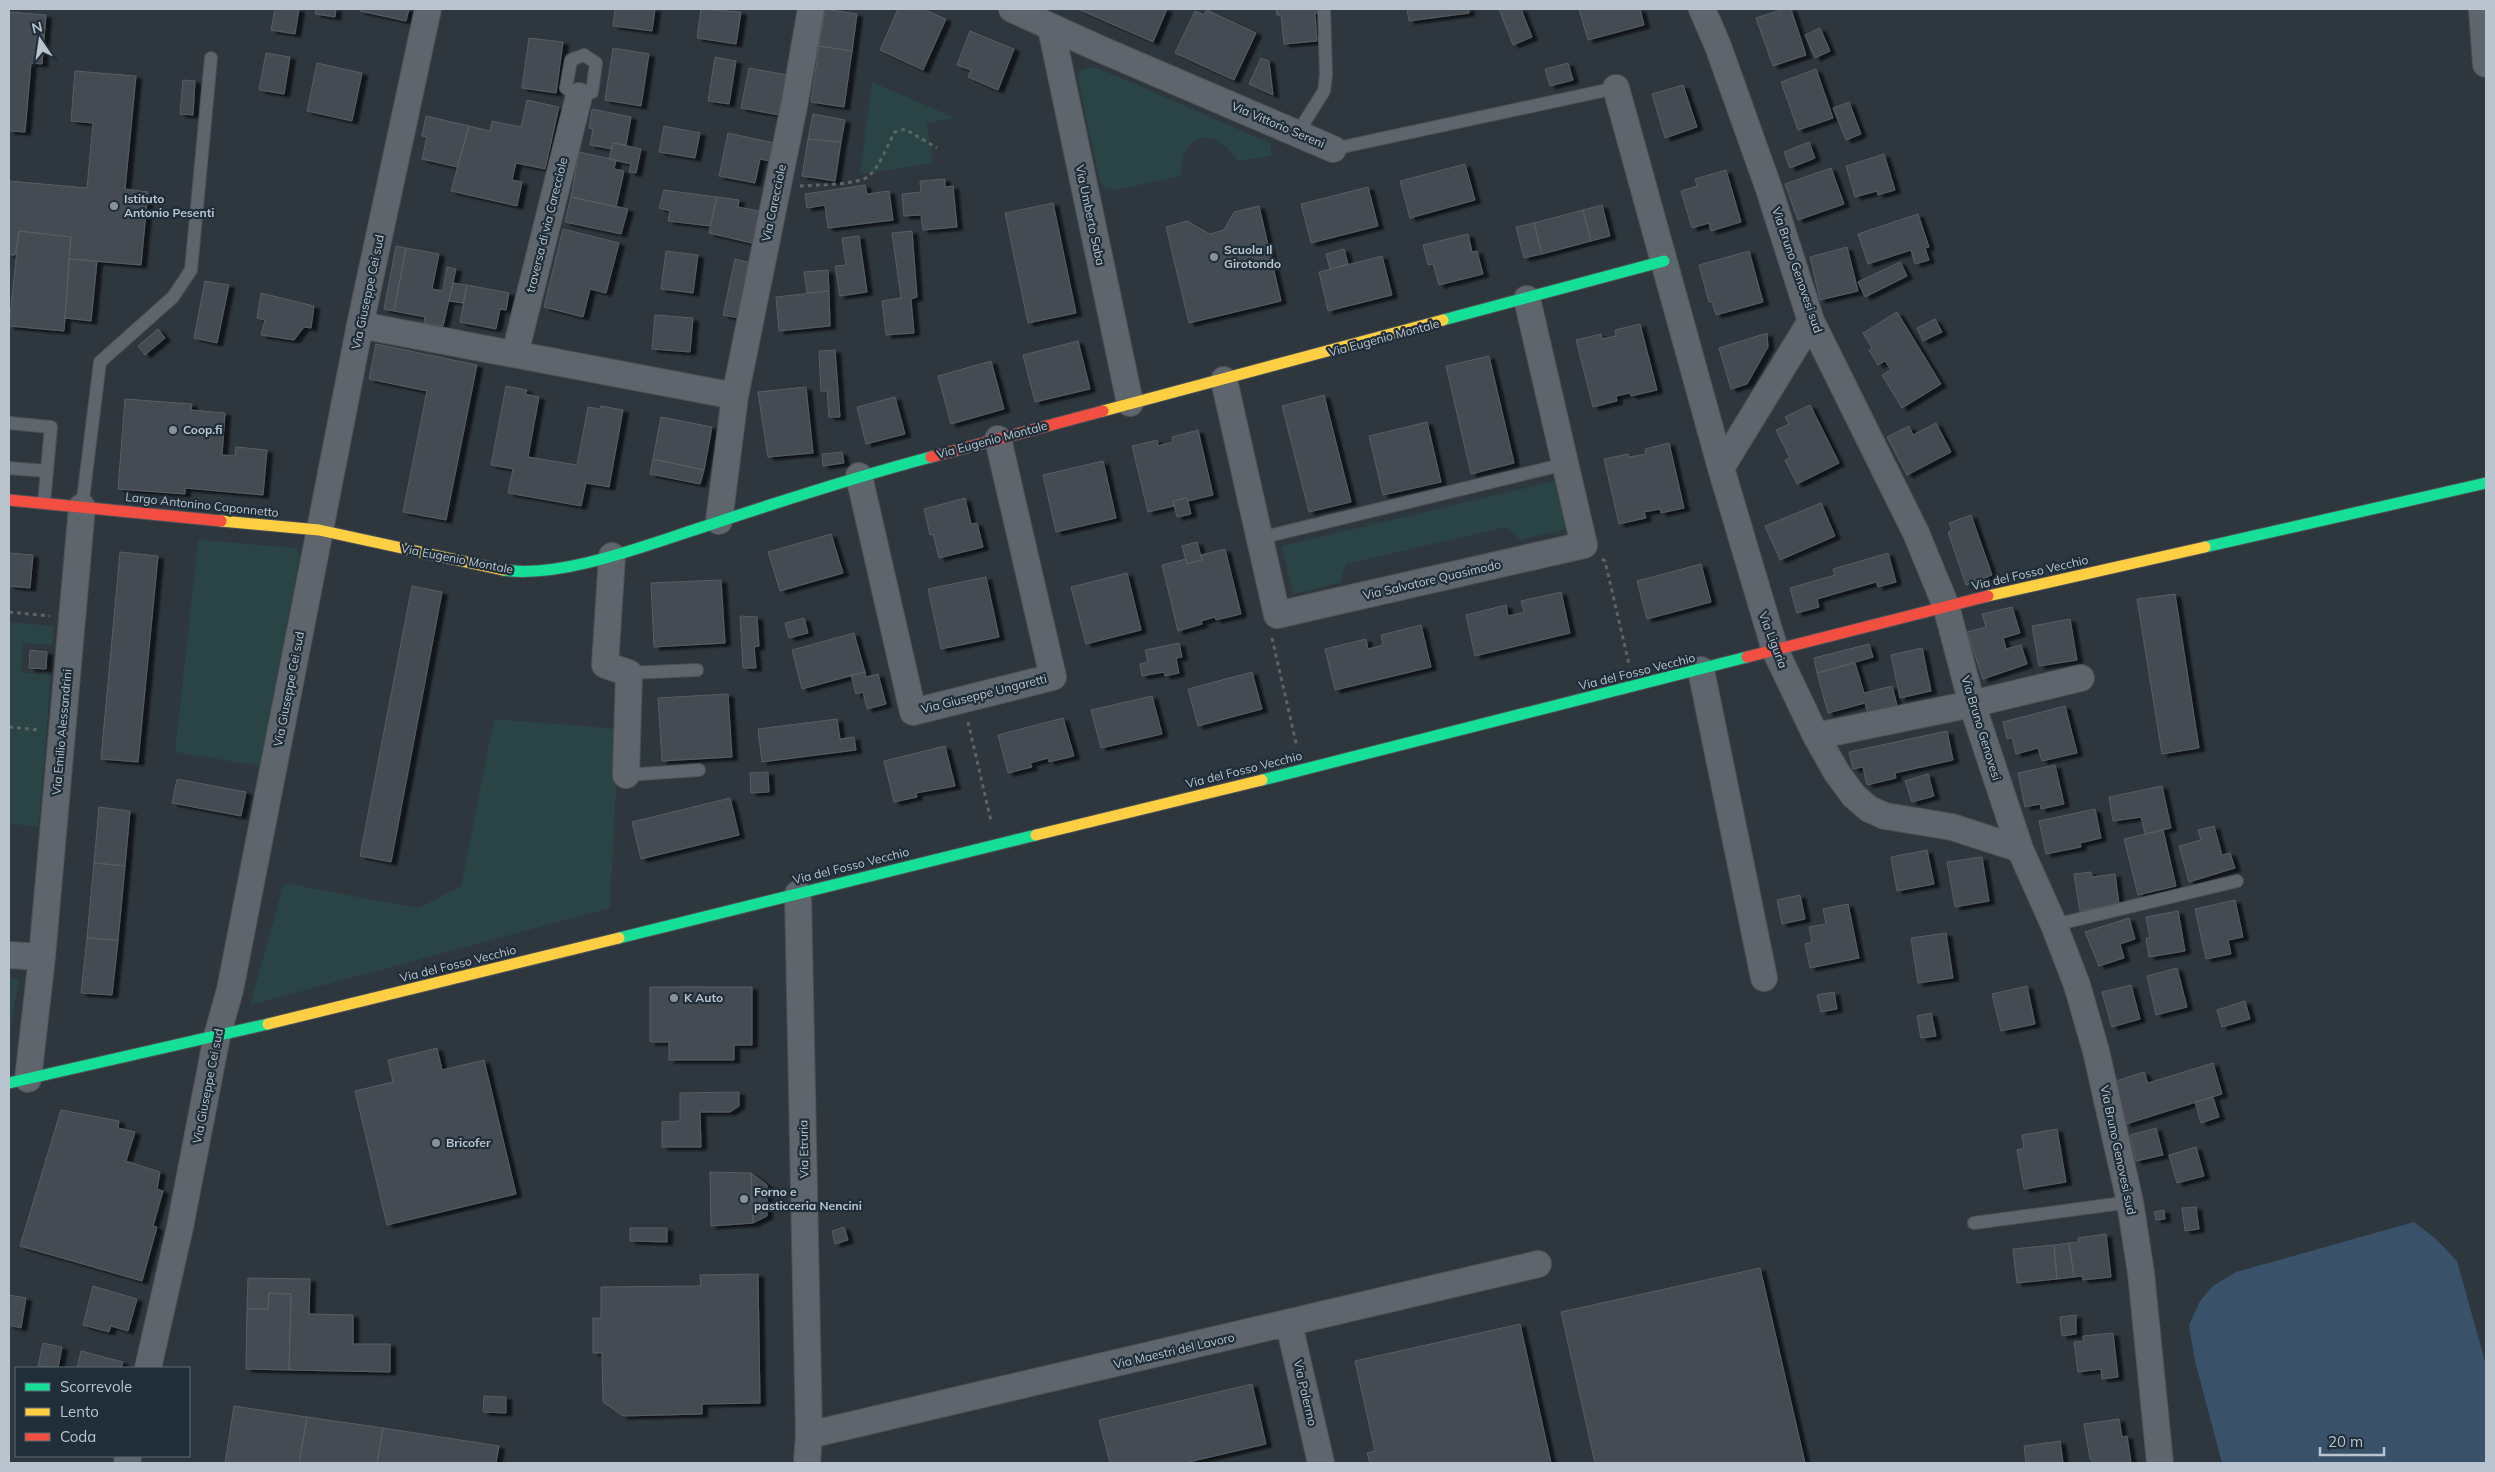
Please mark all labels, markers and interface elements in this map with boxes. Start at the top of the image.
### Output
north arrow [15,15,65,65]
text: N [30,17,44,37]
street label: Via Vittorio Sereni [1229,98,1327,151]
street label: traversa di via Carecciole [522,156,571,294]
street label: Via Carecciole [758,163,789,243]
street label: Via Umberto Saba [1073,163,1108,267]
place label: Istituto Antonio Pesenti [124,191,214,220]
marker: Istituto Antonio Pesenti [108,200,120,212]
street label: Via Bruno Genovesi sud [1769,205,1826,335]
street label: Via Giuseppe Cei sud [348,233,387,351]
place label: Scuola Il Girotondo [1224,242,1281,271]
marker: Scuola Il Girotondo [1208,251,1220,263]
street label: Via Eugenio Montale [1327,315,1441,360]
street label: Via Eugenio Montale [935,417,1049,462]
place label: Coop.fi [183,422,223,437]
marker: Coop.fi [167,424,179,436]
street label: Largo Antonino Caponnetto [125,489,279,520]
street label: Via Eugenio Montale [400,540,515,577]
street label: Via del Fosso Vecchio [1970,552,2090,593]
street label: Via Salvatore Quasimodo [1361,556,1502,603]
street label: Via Liguria [1756,609,1791,670]
street label: Via Giuseppe Cei sud [270,630,307,748]
street label: Via del Fosso Vecchio [1577,650,1697,693]
street label: Via Emilio Alessandrini [49,668,74,796]
street label: Via Giuseppe Ungaretti [920,671,1048,716]
street label: Via Bruno Genovesi [1958,674,2005,782]
street label: Via del Fosso Vecchio [1184,748,1304,791]
street label: Via del Fosso Vecchio [791,844,911,887]
street label: Via del Fosso Vecchio [398,942,518,985]
place label: K Auto [684,990,723,1005]
marker: K Auto [668,992,680,1004]
street label: Via Giuseppe Cei sud [189,1027,226,1145]
street label: Via Bruno Genovesi sud [2097,1084,2140,1216]
street label: Via Etruria [795,1120,812,1178]
place label: Bricofer [446,1135,491,1150]
marker: Bricofer [430,1137,442,1149]
place label: Forno e pasticceria Nencini [754,1184,862,1213]
marker: Forno e pasticceria Nencini [738,1193,750,1205]
street label: Via Maestri del Lavoro [1112,1329,1236,1372]
street label: Via Palermo [1291,1358,1320,1428]
legend [15,1367,190,1457]
text: Scorrevole [60,1377,132,1396]
text: Lento [60,1402,99,1421]
scale bar [2320,1424,2384,1456]
text: Coda [60,1427,96,1446]
text: 20 m [2328,1432,2363,1451]

